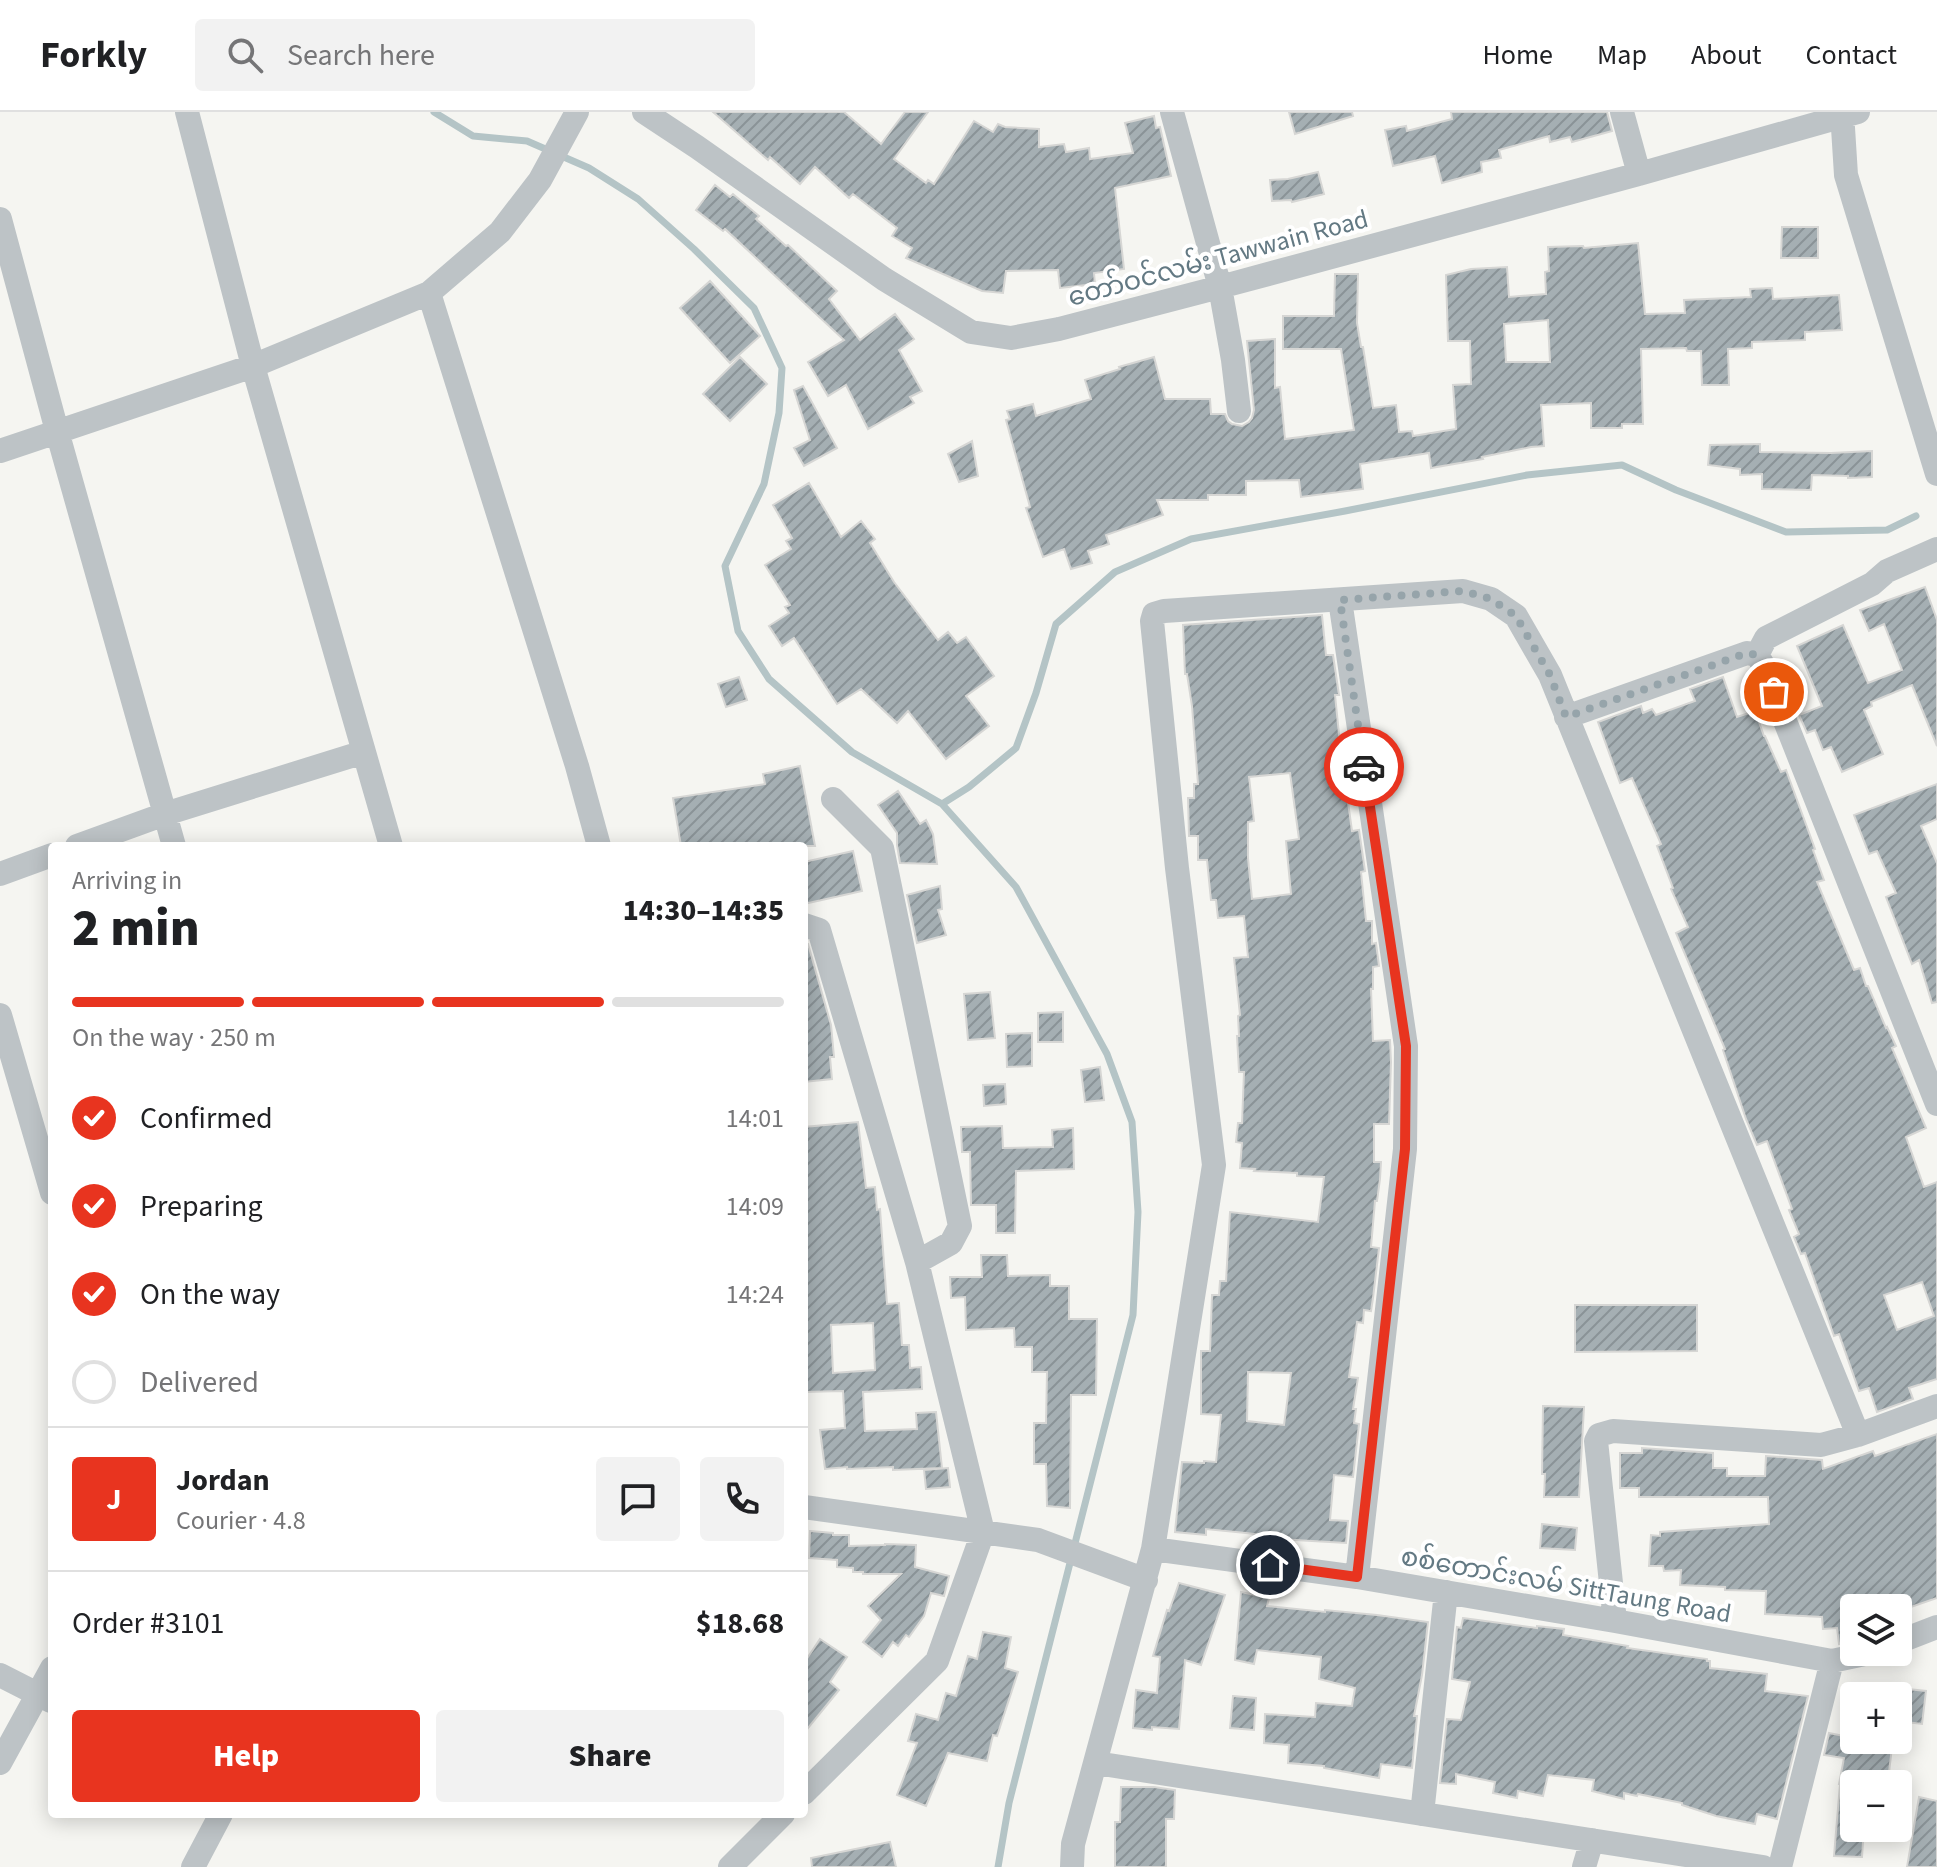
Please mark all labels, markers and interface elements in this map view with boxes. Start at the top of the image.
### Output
search box [195,19,755,91]
text: Forkly [40,28,147,82]
icon: search [223,33,267,77]
text: Search here [287,34,435,77]
text: Home [1482,35,1553,75]
text: Map [1597,35,1647,75]
text: About [1691,35,1762,75]
text: Contact [1806,35,1897,75]
street label: တော်ဝင်လမ်း Tawwain Road [1064,200,1372,316]
pin [1740,658,1808,726]
icon: bag [1752,670,1796,714]
courier [1324,727,1404,807]
icon: car [1342,745,1386,789]
text: Arriving in [72,862,182,899]
text: 14:30–14:35 [623,889,784,932]
text: 2 min [72,892,200,966]
text: On the way · 250 m [72,1019,276,1056]
icon: check [72,1096,116,1140]
text: Confirmed [140,1097,273,1140]
text: 14:01 [726,1100,784,1137]
icon: check [72,1184,116,1228]
text: Preparing [140,1185,263,1228]
text: 14:09 [726,1188,784,1225]
icon: check [72,1272,116,1316]
text: On the way [140,1273,280,1316]
text: 14:24 [726,1276,784,1313]
text: Delivered [140,1361,259,1404]
button: chat [596,1457,680,1541]
button: phone [700,1457,784,1541]
text: Jordan [176,1459,270,1502]
text: J [106,1478,122,1521]
text: Courier · 4.8 [176,1502,306,1539]
pin [1236,1531,1304,1599]
street label: စစ်တောင်းလမ် SittTaung Road [1398,1538,1734,1632]
icon: home [1248,1543,1292,1587]
map controls [1840,1594,1912,1842]
button: layers [1840,1594,1912,1666]
text: Order #3101 [72,1602,225,1645]
text: $18.68 [696,1602,784,1645]
button: + [1840,1682,1912,1754]
button: Help [72,1710,420,1802]
button: Share [436,1710,784,1802]
button: − [1840,1770,1912,1842]

